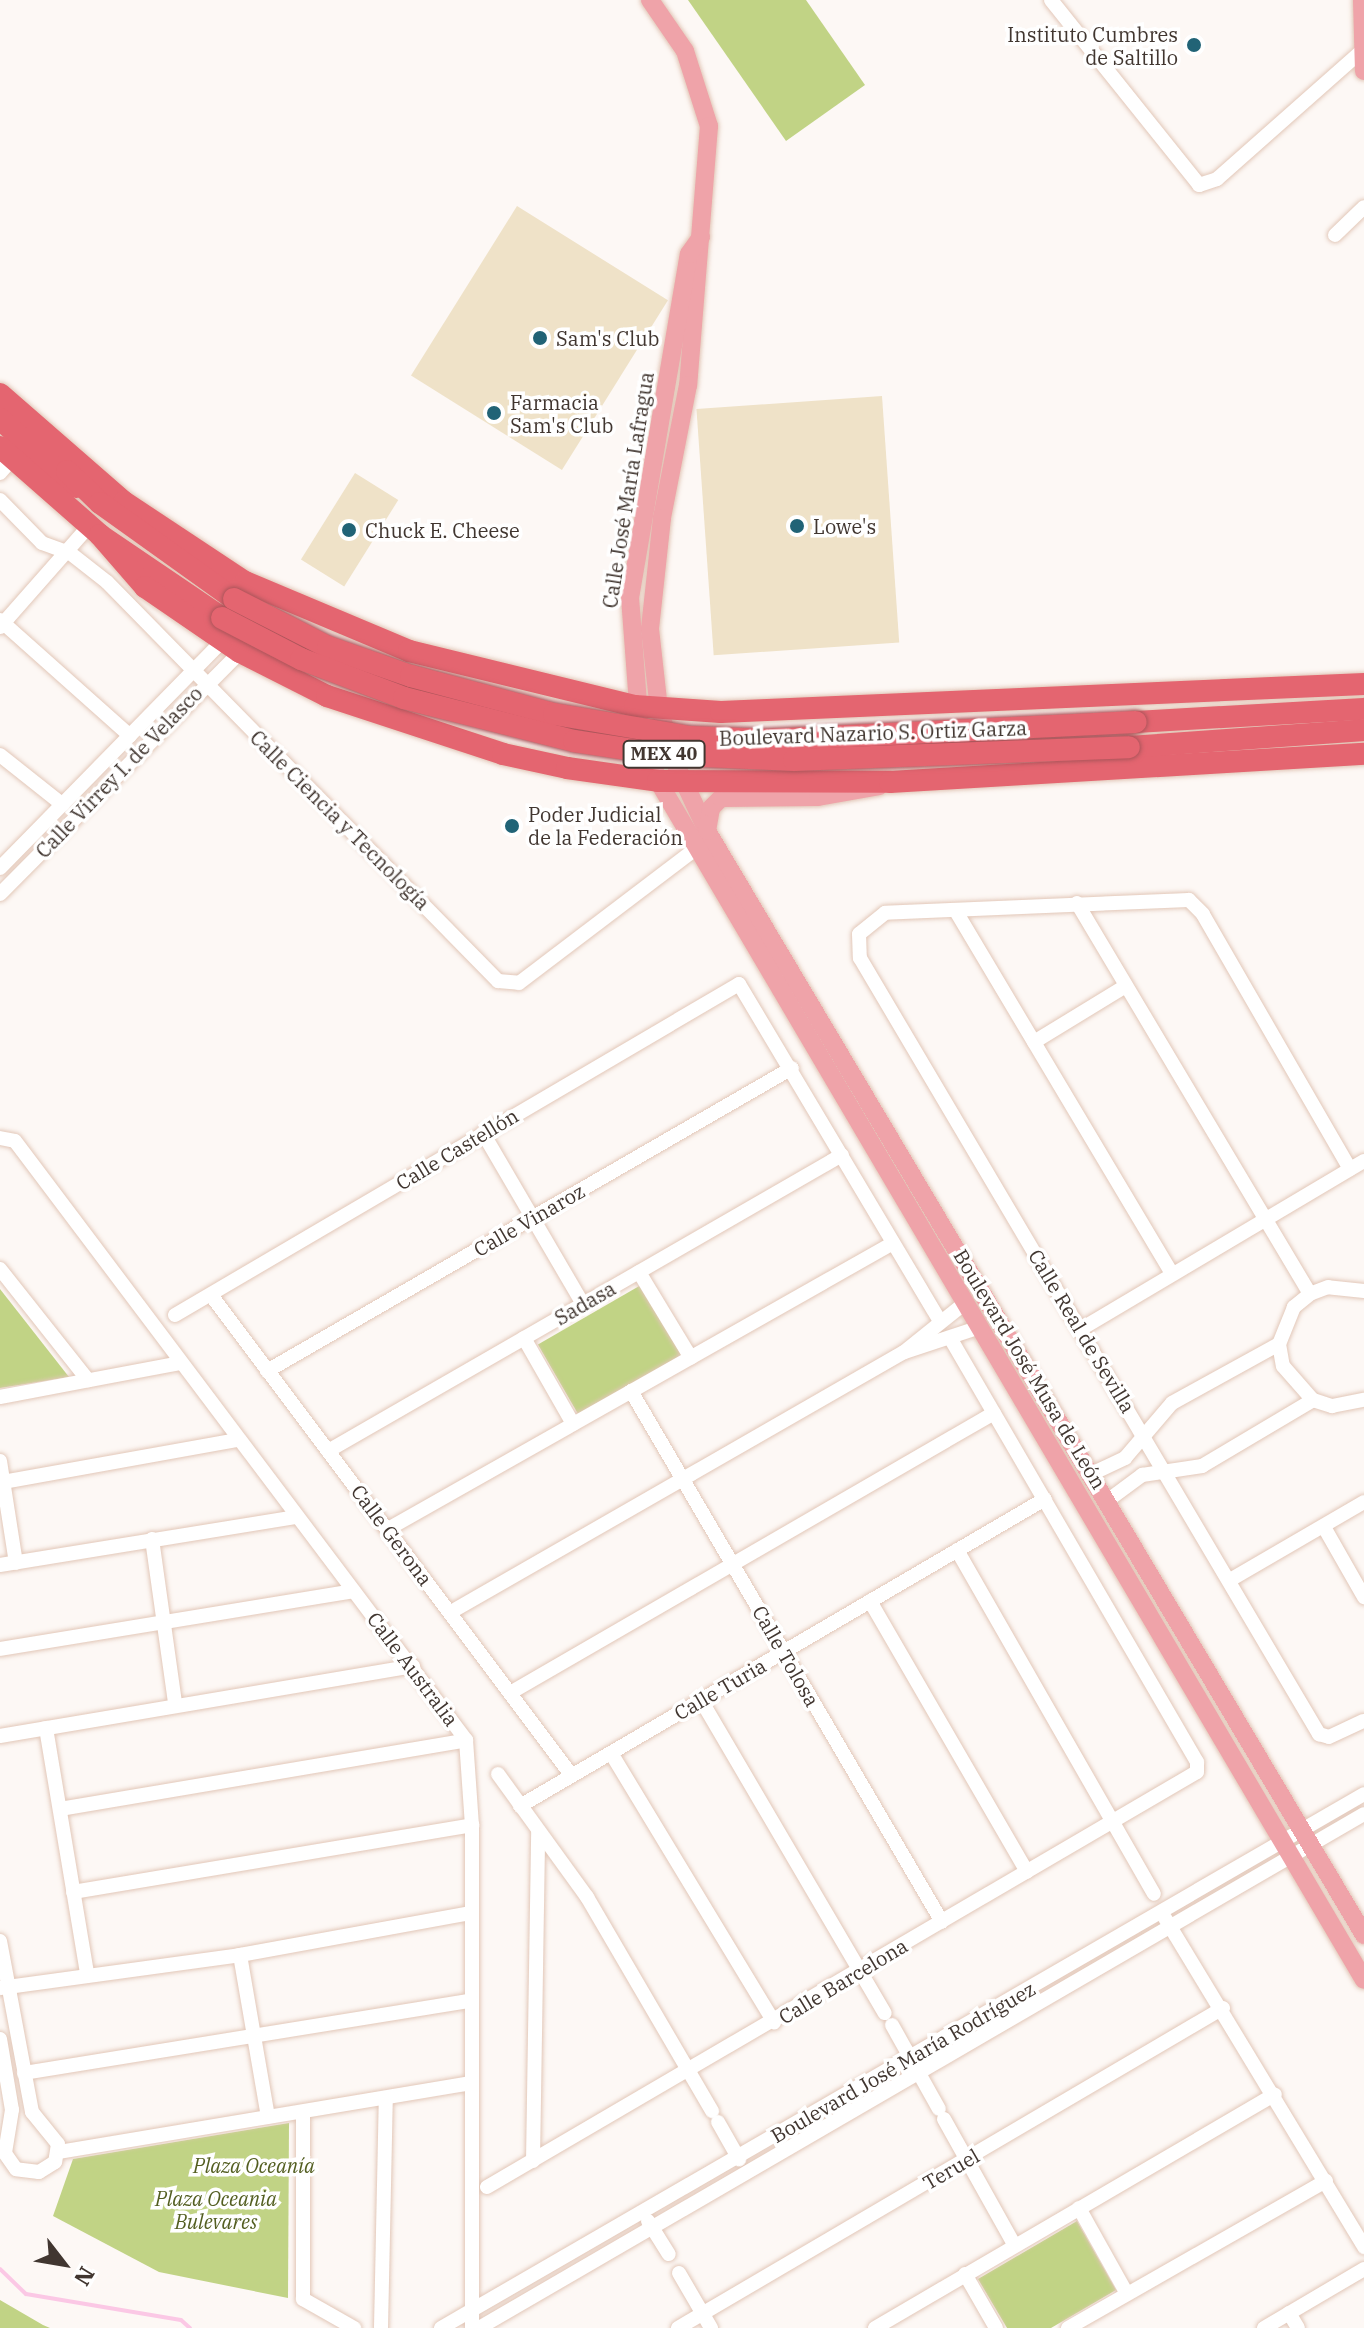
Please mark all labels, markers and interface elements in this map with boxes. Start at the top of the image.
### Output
place label: Instituto Cumbres de Saltillo [1007,22,1178,69]
marker: Instituto Cumbres de Saltillo [1185,36,1203,54]
place label: Sam's Club [556,326,659,350]
marker: Sam's Club [531,329,549,347]
street label: Calle José María Lafragua [597,370,659,610]
place label: Farmacia Sam's Club [510,390,613,437]
marker: Farmacia Sam's Club [485,404,503,422]
place label: Lowe's [813,514,876,538]
marker: Lowe's [788,517,806,535]
place label: Chuck E. Cheese [365,518,520,542]
marker: Chuck E. Cheese [340,521,358,539]
street label: Calle Virrey I. de Velasco [31,681,207,863]
street label: Boulevard Nazario S. Ortiz Garza [719,716,1027,750]
street label: Calle Ciencia y Tecnología [245,725,435,915]
road number: MEX 40 [622,740,706,768]
place label: Poder Judicial de la Federación [528,802,683,849]
marker: Poder Judicial de la Federación [503,817,521,835]
street label: Calle Castellón [392,1103,522,1195]
street label: Calle Vinaroz [469,1179,589,1261]
street label: Boulevard José Musa de León [949,1245,1111,1493]
street label: Calle Real de Sevilla [1024,1245,1140,1417]
street label: Sadasa [550,1276,620,1330]
street label: Calle Gerona [346,1480,438,1590]
street label: Calle Tolosa [747,1601,825,1711]
street label: Calle Australia [362,1607,464,1731]
street label: Calle Turia [670,1653,770,1725]
street label: Calle Barcelona [774,1933,912,2029]
street label: Boulevard José María Rodríguez [767,1976,1039,2148]
street label: Teruel [918,2143,984,2195]
park label: Plaza Oceanía [193,2153,315,2177]
park label: Plaza Oceania Bulevares [155,2186,277,2233]
north arrow [24,2224,104,2304]
text: N [68,2262,102,2292]

